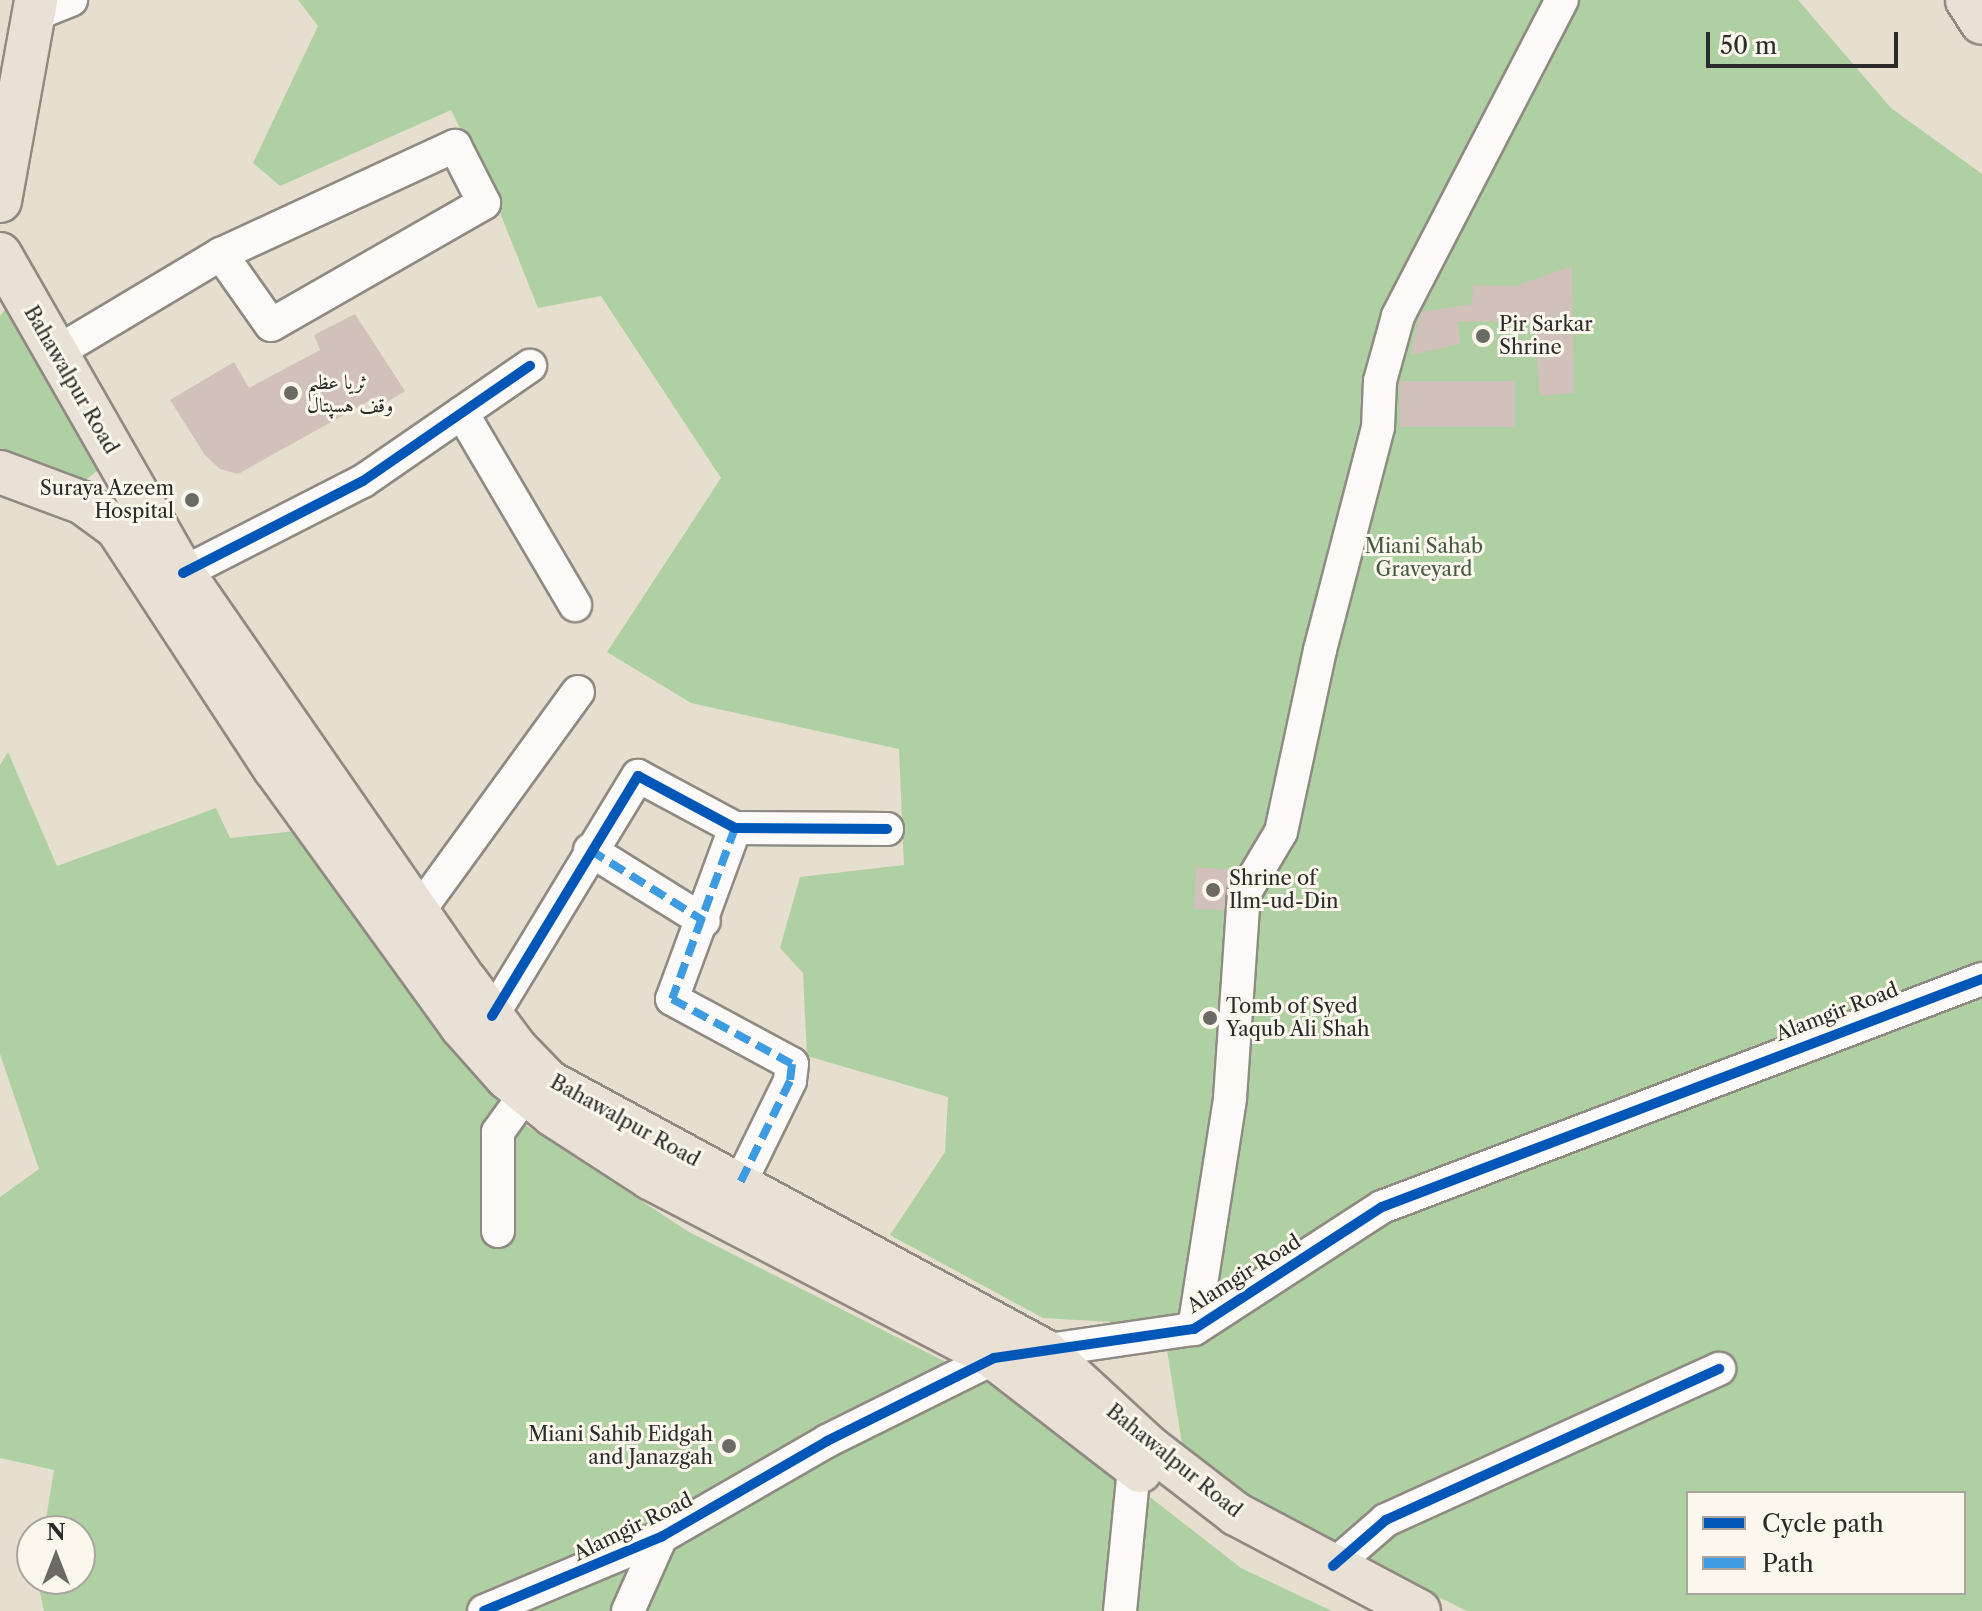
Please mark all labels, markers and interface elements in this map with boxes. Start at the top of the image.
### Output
scale bar [1710,16,1902,66]
text: 50 m [1720,31,1777,60]
street label: Bahawalpur Road [19,302,123,458]
place label: Pir Sarkar Shrine [1499,312,1593,359]
marker: Pir Sarkar Shrine [1474,327,1492,345]
place label: ثریا عظیم وقف ہسپتال [307,370,393,417]
marker: ثریا عظیم وقف ہسپتال [282,384,300,402]
place label: Suraya Azeem Hospital [39,476,174,523]
marker: Suraya Azeem Hospital [181,489,203,511]
park label: Miani Sahab Graveyard [1365,535,1483,582]
place label: Shrine of Ilm-ud-Din [1229,866,1339,913]
marker: Shrine of Ilm-ud-Din [1204,881,1222,899]
street label: Alamgir Road [1772,978,1902,1046]
place label: Tomb of Syed Yaqub Ali Shah [1226,994,1370,1041]
marker: Tomb of Syed Yaqub Ali Shah [1201,1009,1219,1027]
street label: Bahawalpur Road [546,1070,704,1172]
street label: Alamgir Road [1183,1229,1305,1319]
street label: Bahawalpur Road [1101,1399,1247,1523]
place label: Miani Sahib Eidgah and Janazgah [528,1422,713,1469]
marker: Miani Sahib Eidgah and Janazgah [720,1437,738,1455]
street label: Alamgir Road [569,1488,697,1566]
legend [1686,1491,1966,1595]
text: Cycle path [1762,1509,1884,1538]
north arrow [16,1515,96,1595]
text: N [46,1519,66,1546]
text: Path [1762,1549,1814,1578]

